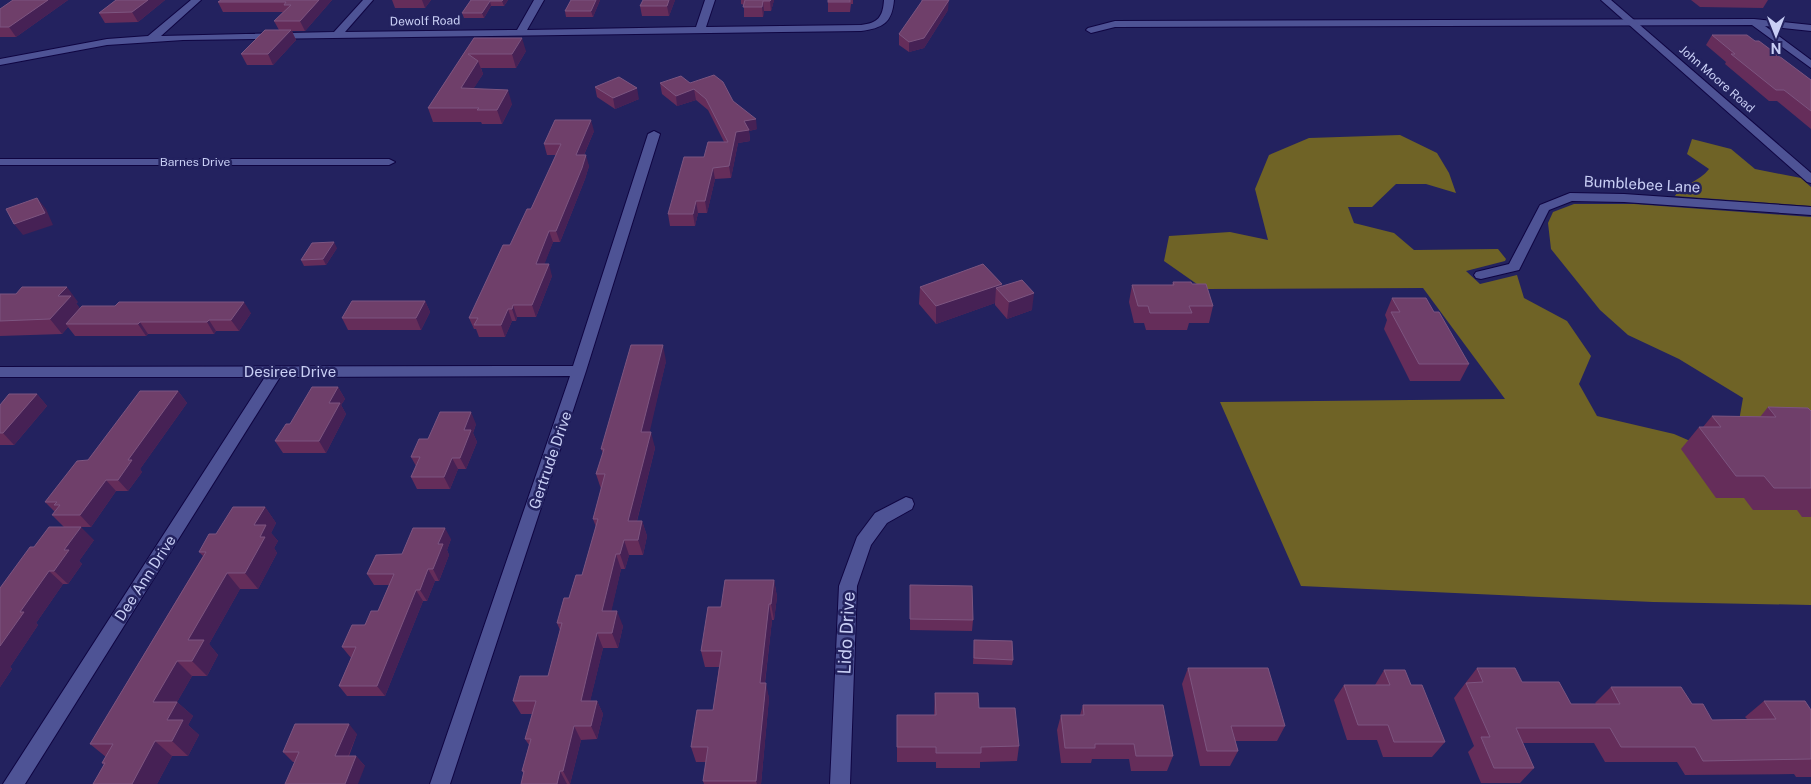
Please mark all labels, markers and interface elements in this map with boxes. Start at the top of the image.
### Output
north arrow [1751,10,1801,60]
street label: Dewolf Road [390,13,460,29]
text: N [1771,40,1781,56]
street label: John Moore Road [1677,43,1757,115]
street label: Barnes Drive [160,155,231,169]
street label: Bumblebee Lane [1583,172,1701,196]
street label: Desiree Drive [244,363,336,380]
street label: Gertrude Drive [525,409,575,511]
street label: Dee Ann Drive [111,532,179,624]
street label: Lido Drive [833,591,859,675]

